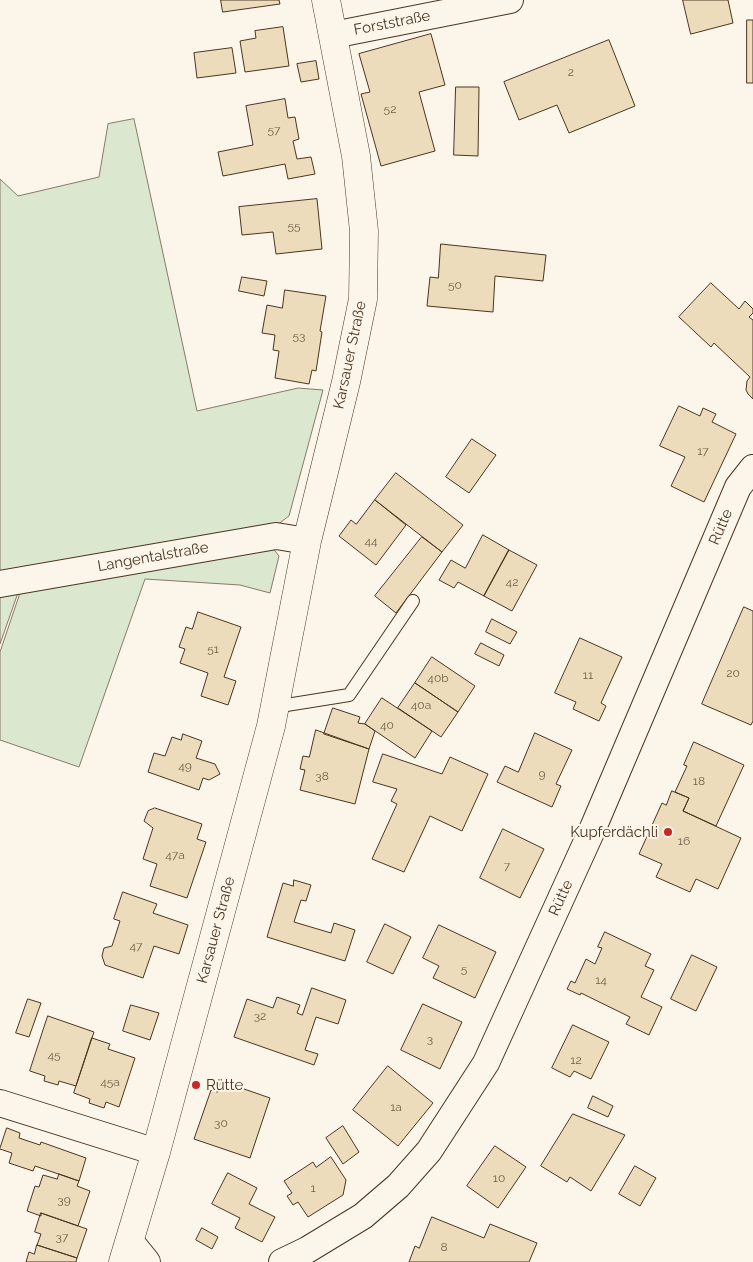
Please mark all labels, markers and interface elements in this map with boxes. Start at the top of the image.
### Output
street label: Forststraße [352,7,432,39]
house number: 2 [568,65,574,79]
house number: 52 [384,102,396,116]
house number: 57 [268,123,280,137]
house number: 55 [287,219,301,233]
house number: 50 [448,278,462,292]
street label: Karsauer Straße [330,299,370,411]
house number: 53 [293,329,305,343]
house number: 17 [697,444,709,458]
street label: Rütte [705,506,737,548]
house number: 44 [364,534,378,548]
street label: Langentalstraße [96,538,210,576]
house number: 42 [506,575,518,589]
house number: 51 [207,642,219,656]
house number: 20 [726,666,740,680]
house number: 11 [583,668,593,682]
house number: 40b [427,671,449,685]
house number: 40a [411,698,431,712]
house number: 40 [380,718,394,732]
house number: 49 [178,759,192,773]
house number: 9 [538,767,546,781]
house number: 38 [315,769,329,783]
house number: 18 [693,774,705,788]
place label: Kupferdächli [570,823,658,841]
marker: Kupferdächli [662,826,674,838]
house number: 16 [678,834,690,848]
house number: 47a [165,848,185,862]
house number: 7 [504,859,510,873]
street label: Karsauer Straße [193,875,239,985]
street label: Rütte [545,877,577,919]
house number: 47 [130,939,142,953]
house number: 5 [461,962,467,976]
house number: 14 [595,973,607,987]
house number: 32 [254,1009,266,1023]
house number: 3 [427,1032,433,1046]
house number: 45 [47,1048,61,1062]
house number: 12 [570,1053,582,1067]
house number: 45a [100,1075,120,1089]
place label: Rütte [206,1076,243,1094]
marker: Rütte [190,1079,202,1091]
house number: 1a [390,1100,402,1114]
house number: 30 [214,1116,228,1130]
house number: 10 [493,1171,505,1185]
house number: 1 [310,1181,316,1195]
house number: 39 [57,1193,71,1207]
house number: 37 [56,1230,68,1244]
house number: 8 [440,1240,448,1254]

